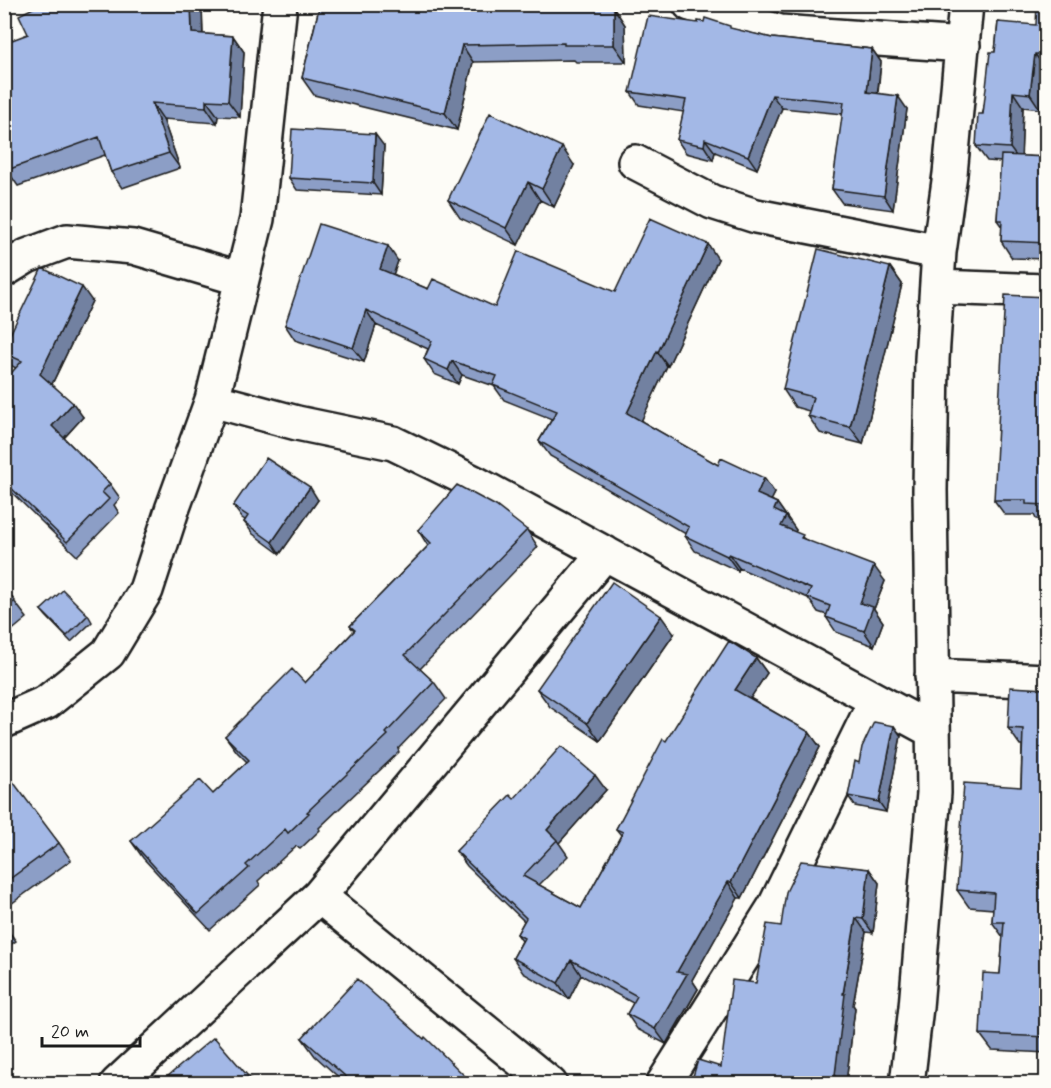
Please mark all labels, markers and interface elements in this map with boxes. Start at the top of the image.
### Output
scale bar [42,1010,140,1048]
text: 20 m [51,1020,89,1044]

